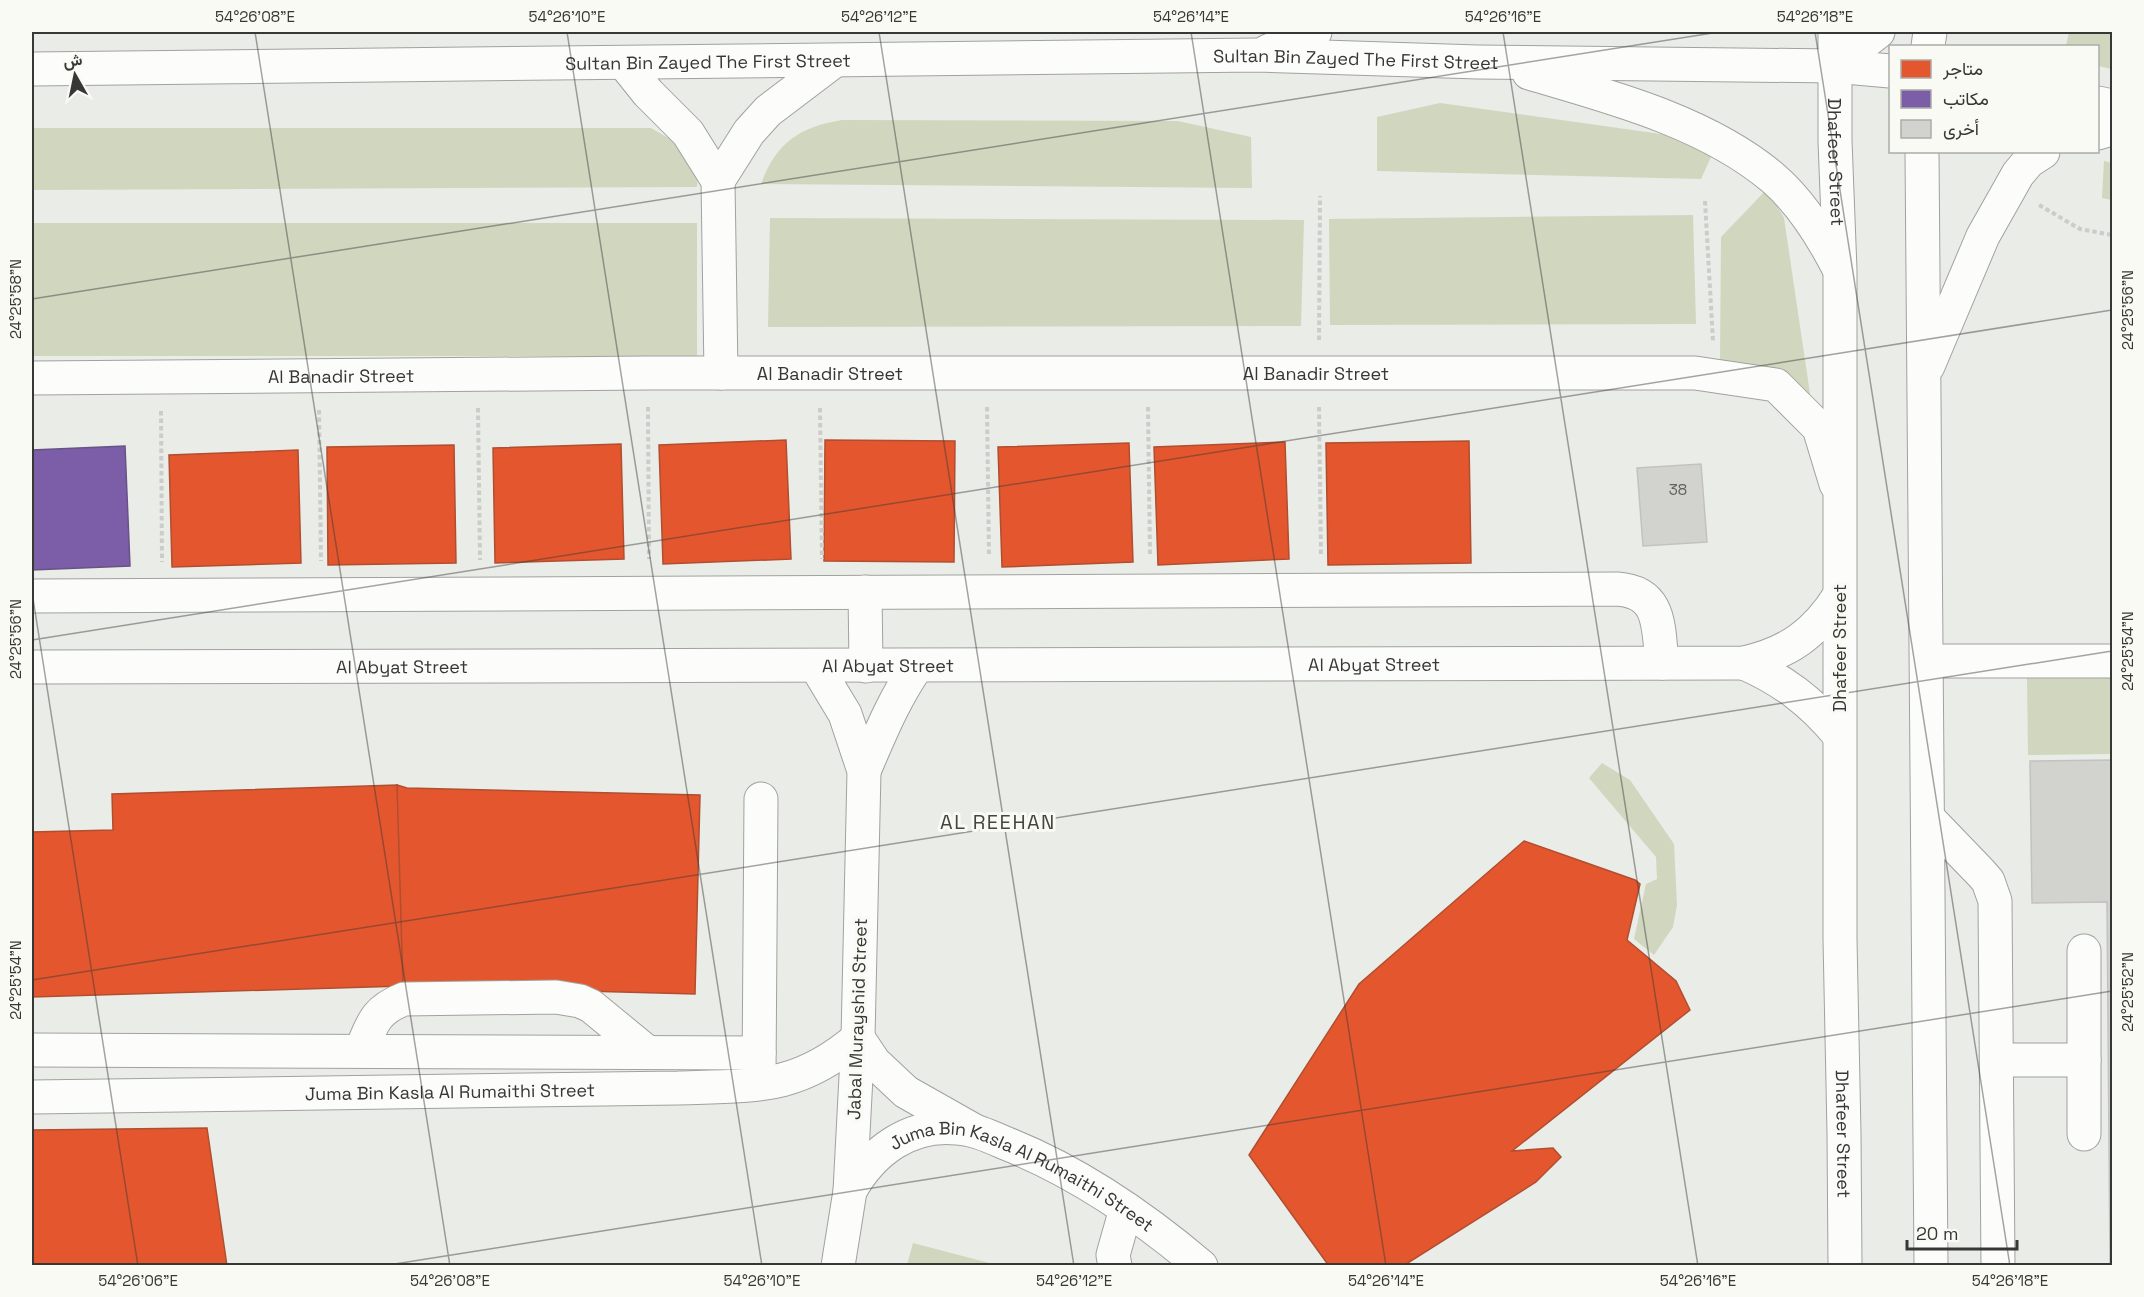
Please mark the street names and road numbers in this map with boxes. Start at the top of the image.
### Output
street label: Sultan Bin Zayed The First Street [1213,43,1499,74]
street label: Sultan Bin Zayed The First Street [565,48,851,74]
street label: Dhafeer Street [1823,98,1850,226]
street label: Al Banadir Street [757,362,903,385]
street label: Al Banadir Street [1243,362,1389,385]
street label: Al Banadir Street [268,363,414,388]
street label: Dhafeer Street [1828,584,1851,712]
street label: Al Abyat Street [1308,652,1440,676]
street label: Al Abyat Street [822,653,954,677]
street label: Al Abyat Street [336,654,468,678]
street label: Jabal Murayshid Street [842,918,872,1120]
street label: Dhafeer Street [1831,1070,1856,1198]
street label: Juma Bin Kasla Al Rumaithi Street [305,1078,595,1105]
street label: Juma Bin Kasla Al Rumaithi Street [884,1116,1159,1236]

